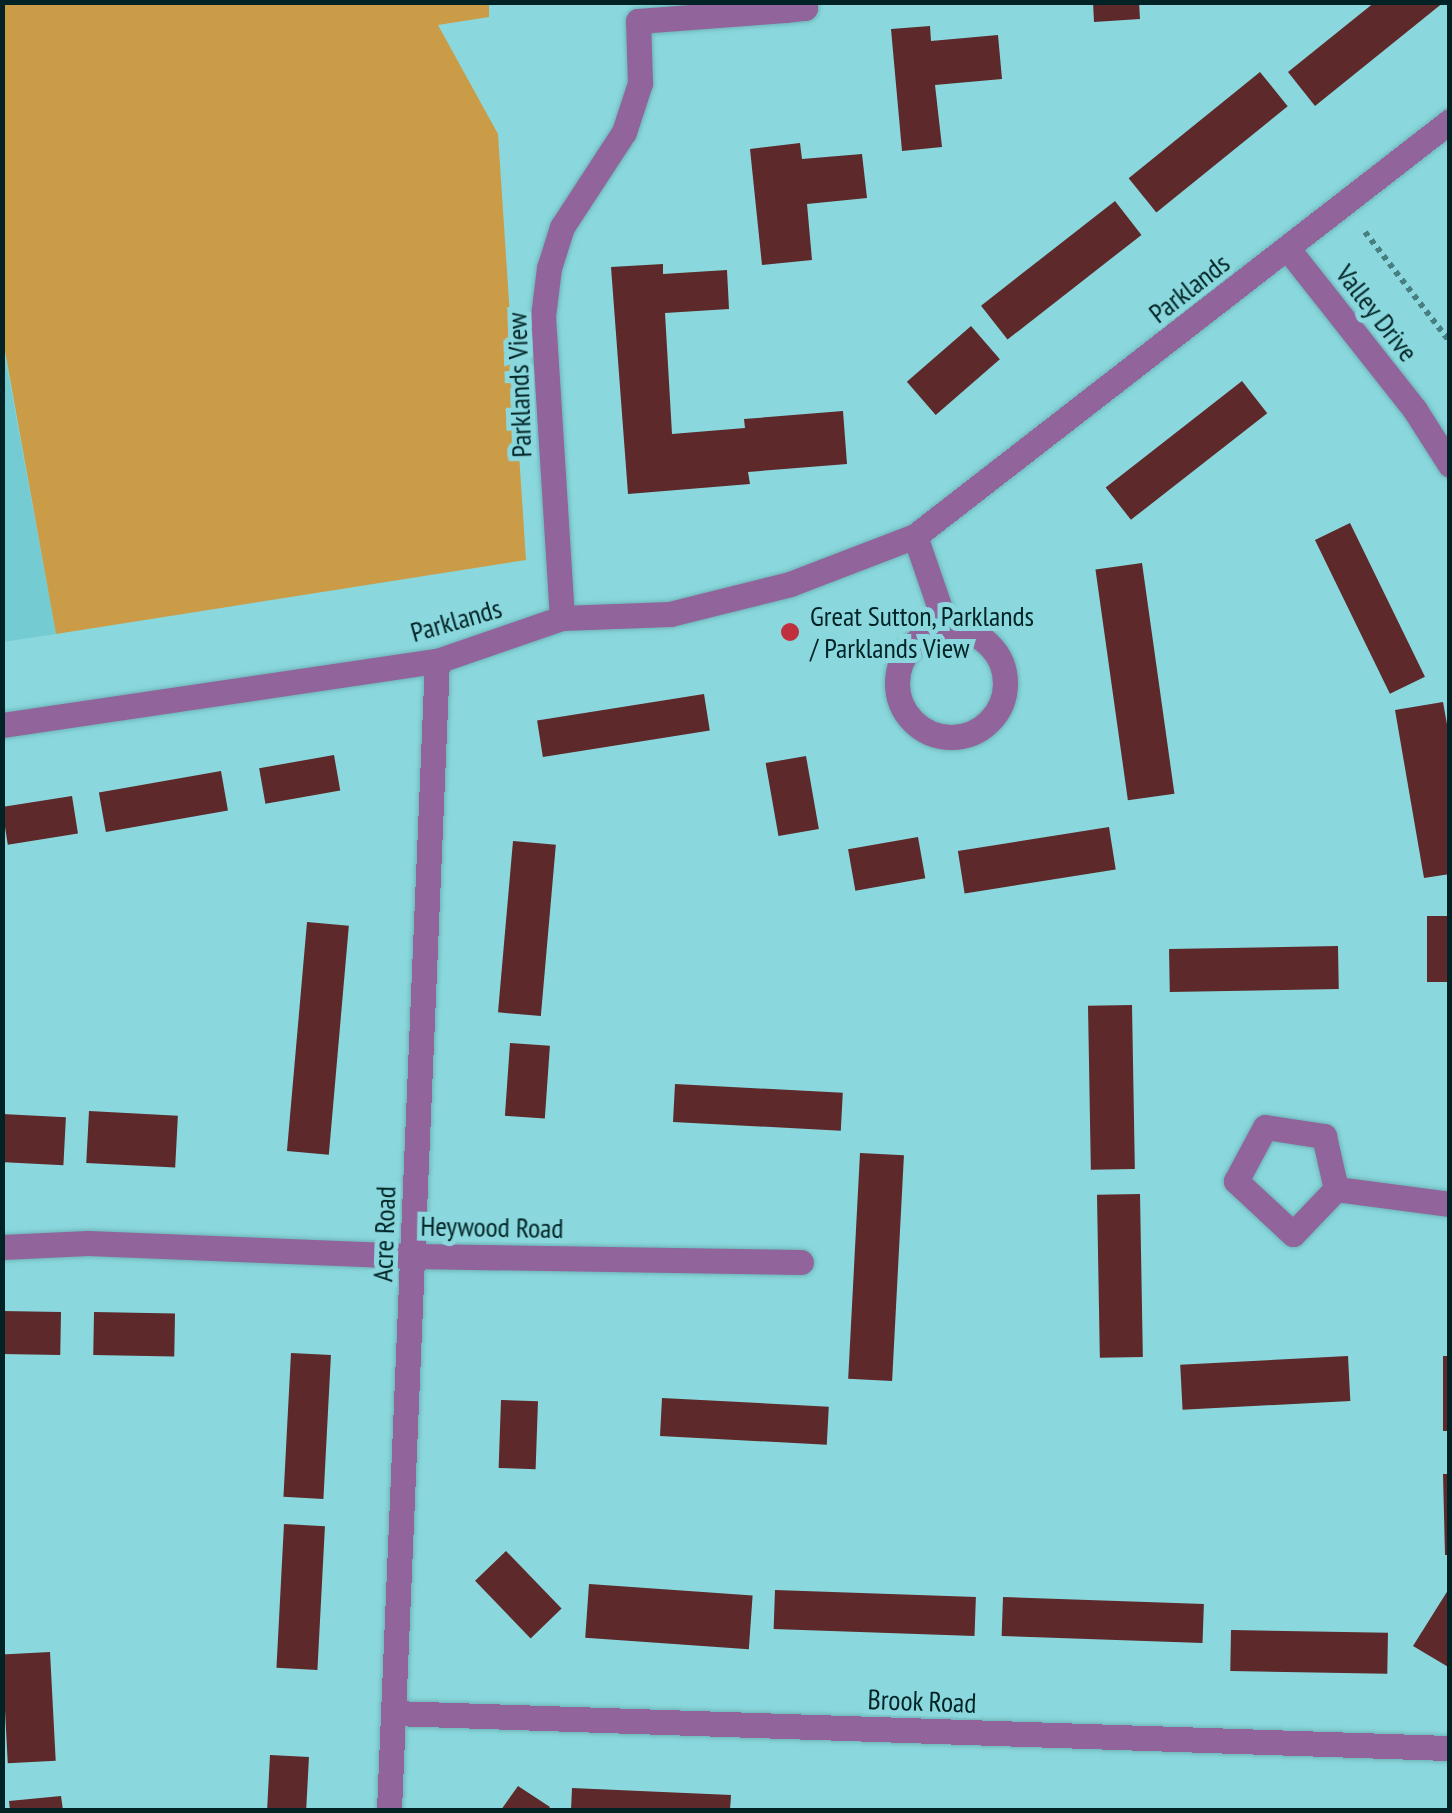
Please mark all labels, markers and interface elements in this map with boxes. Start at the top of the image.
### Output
street label: Parklands [1142,246,1236,330]
street label: Valley Drive [1329,258,1425,368]
street label: Parklands View [500,311,538,459]
street label: Parklands [407,591,505,649]
place label: Great Sutton, Parklands / Parklands View [810,599,1036,665]
marker: Great Sutton, Parklands / Parklands View [779,621,801,643]
street label: Acre Road [366,1186,402,1282]
street label: Heywood Road [420,1209,564,1245]
street label: Brook Road [867,1682,977,1720]

